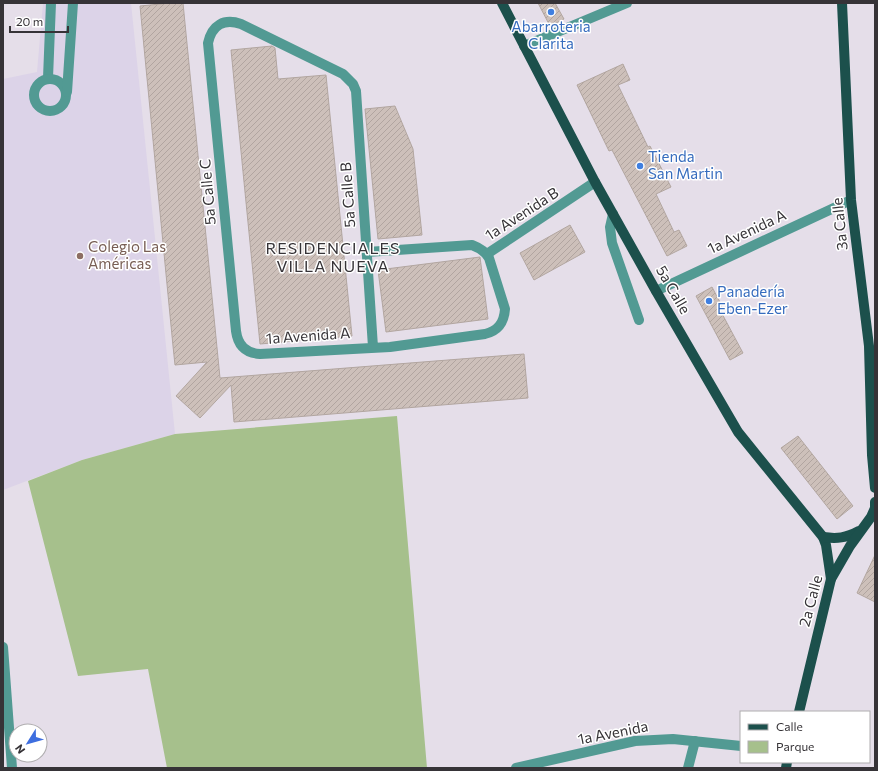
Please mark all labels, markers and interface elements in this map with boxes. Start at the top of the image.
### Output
marker: Abarroteria Clarita [546,7,556,17]
scale bar [10,8,68,34]
text: 20 m [16,14,43,28]
place label: Abarroteria Clarita [511,17,591,52]
place label: Tienda San Martin [648,147,723,182]
street label: 5a Calle C [195,158,219,226]
street label: 5a Calle B [336,161,358,228]
marker: Tienda San Martin [635,161,645,171]
street label: 1a Avenida B [481,183,562,244]
street label: 3a Calle [827,197,851,251]
street label: 1a Avenida A [705,205,789,257]
place label: Colegio Las Américas [88,237,166,272]
district label: RESIDENCIALES VILLA NUEVA [266,238,400,275]
marker: Colegio Las Américas [75,251,85,261]
street label: 5a Calle [653,262,695,317]
place label: Panadería Eben-Ezer [717,282,788,317]
marker: Panadería Eben-Ezer [704,296,714,306]
street label: 1a Avenida A [265,323,351,347]
street label: 2a Calle [795,573,826,629]
legend [740,711,870,763]
street label: 1a Avenida [576,716,649,748]
text: Calle [776,719,803,733]
north arrow [8,723,48,763]
text: Parque [776,739,814,753]
text: N [12,742,27,757]

